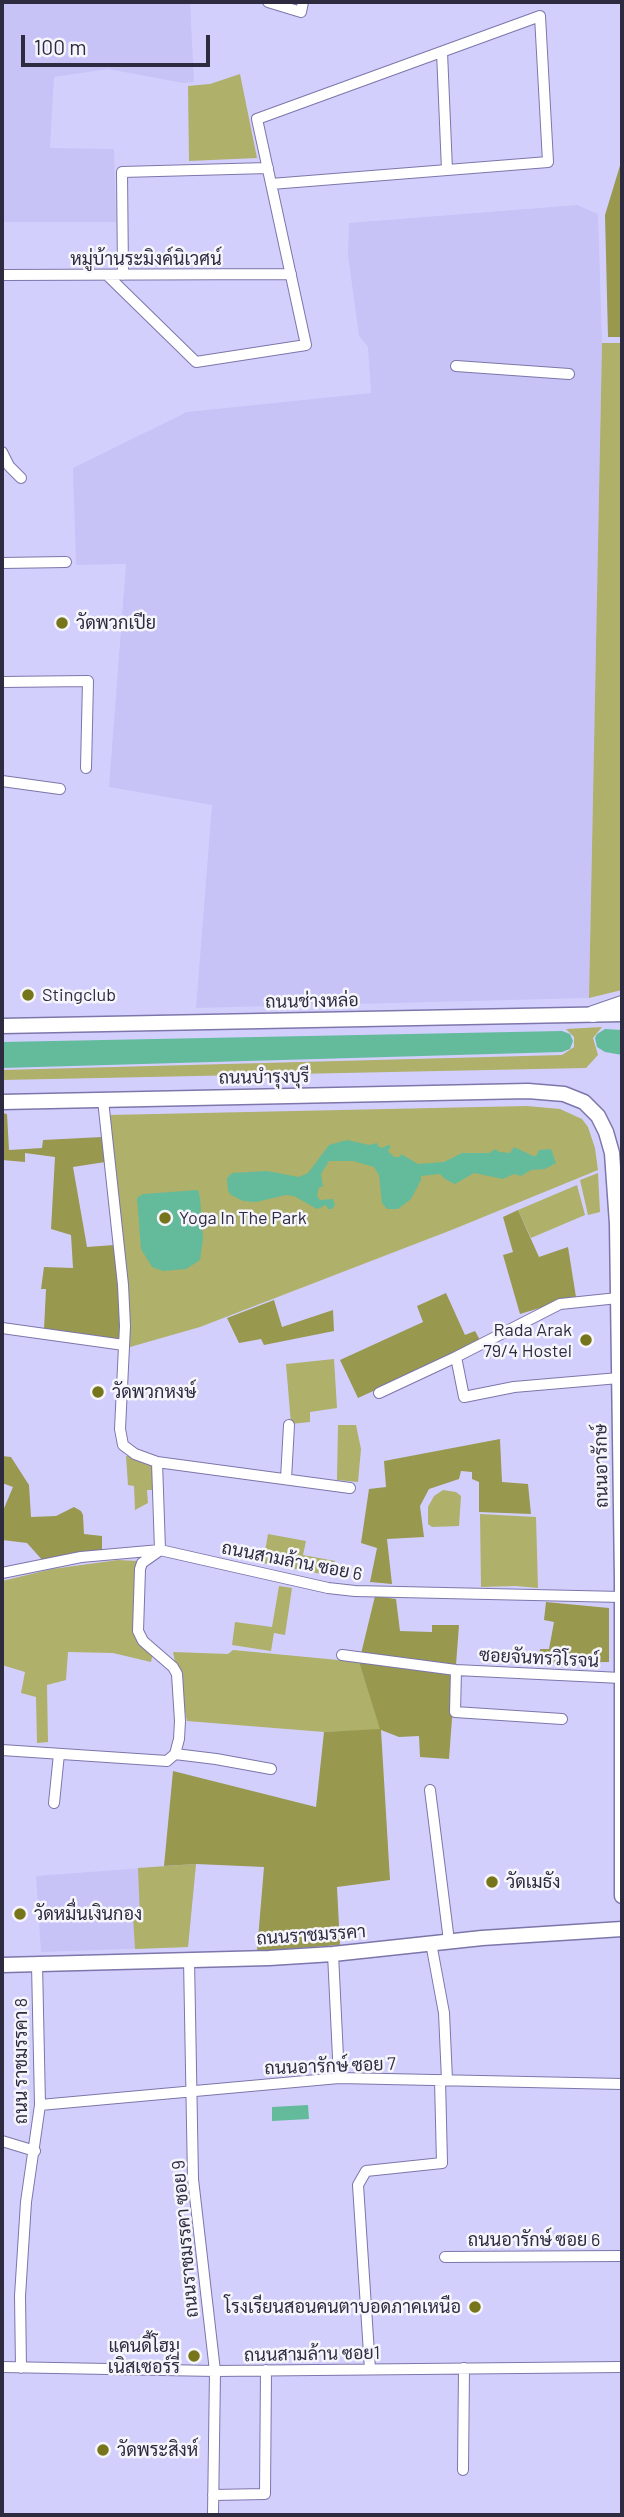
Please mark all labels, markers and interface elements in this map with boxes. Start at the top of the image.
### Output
scale bar [24,21,214,65]
text: 100 m [34,34,87,59]
street label: หมู่บ้านระมิงค์นิเวศน์ [70,248,222,270]
place label: วัดพวกเปีย [76,612,156,634]
marker: วัดพวกเปีย [54,615,70,631]
place label: Stingclub [42,984,116,1006]
marker: Stingclub [20,987,36,1003]
street label: ถนนช่างหล่อ [265,989,359,1013]
street label: ถนนบำรุงบุรี [218,1065,310,1089]
place label: Yoga In The Park [179,1207,307,1229]
marker: Yoga In The Park [157,1210,173,1226]
place label: Rada Arak 79/4 Hostel [483,1319,572,1362]
marker: Rada Arak 79/4 Hostel [578,1332,594,1348]
place label: วัดพวกหงษ์ [112,1381,196,1403]
marker: วัดพวกหงษ์ [90,1384,106,1400]
street label: ถนนอารักษ์ [589,1424,613,1508]
street label: ถนนสามล้าน ซอย 6 [220,1537,364,1585]
street label: ซอยจันทรวิโรจน์ [478,1644,600,1672]
place label: วัดเมธัง [506,1871,560,1893]
marker: วัดเมธัง [484,1874,500,1890]
place label: วัดหมื่นเงินกอง [34,1903,142,1925]
marker: วัดหมื่นเงินกอง [12,1906,28,1922]
street label: ถนนราชมรรคา [255,1920,367,1950]
street label: ถนน ราชมรรคา 8 [10,1998,32,2124]
street label: ถนนอารักษ์ ซอย 7 [264,2053,396,2079]
street label: ถนนราชมรรคา ซอย 9 [167,2159,203,2319]
street label: ถนนอารักษ์ ซอย 6 [468,2229,600,2251]
place label: โรงเรียนสอนคนตาบอดภาคเหนือ [224,2296,461,2318]
marker: โรงเรียนสอนคนตาบอดภาคเหนือ [467,2299,483,2315]
place label: แคนดี้โฮม เนิสเซอร์รี่ [108,2335,180,2378]
street label: ถนนสามล้าน ซอย1 [244,2342,380,2366]
marker: แคนดี้โฮม เนิสเซอร์รี่ [186,2348,202,2364]
place label: วัดพระสิงห์ [117,2439,198,2461]
marker: วัดพระสิงห์ [95,2442,111,2458]

